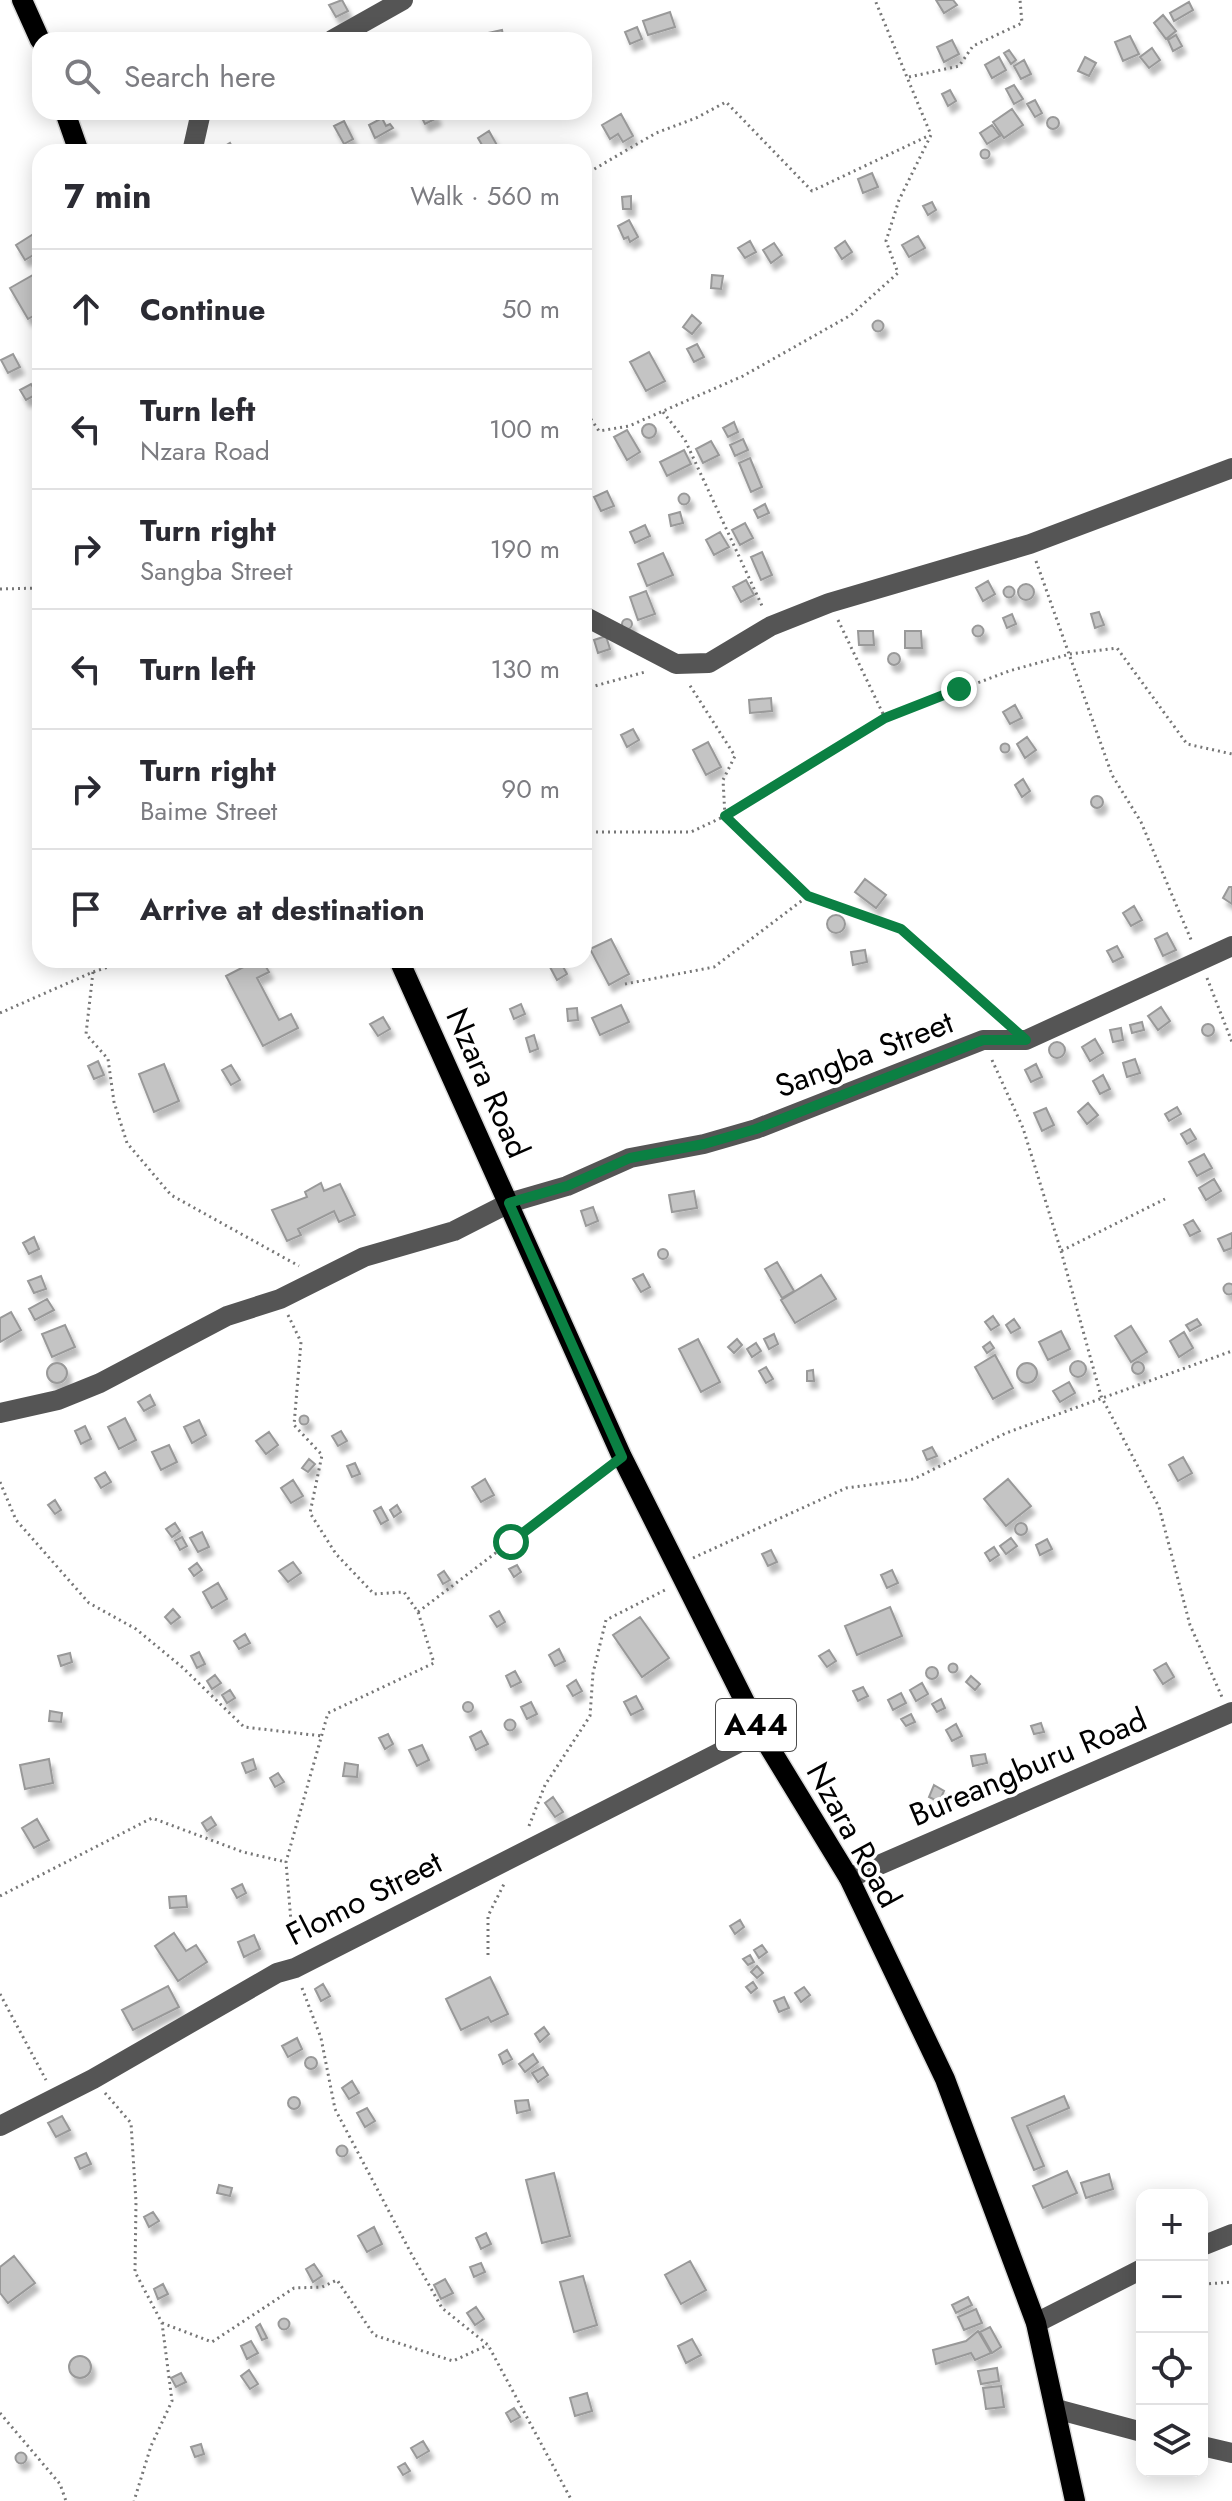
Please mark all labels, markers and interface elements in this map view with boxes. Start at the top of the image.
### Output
search box [32,32,592,120]
icon: search [60,54,104,98]
text: Search here [124,55,276,98]
text: 7 min [64,172,152,221]
text: Walk · 560 m [410,177,560,215]
icon: ahead [64,287,108,331]
text: Continue [140,288,266,331]
text: 50 m [502,290,560,328]
text: Turn left [140,389,255,432]
icon: left [64,407,108,451]
text: 100 m [489,410,560,448]
text: Nzara Road [140,432,270,470]
text: Turn right [140,509,276,552]
icon: right [64,527,108,571]
text: 190 m [490,530,560,568]
text: Sangba Street [140,552,292,590]
icon: left [64,647,108,691]
text: Turn left [140,648,255,691]
text: 130 m [490,650,560,688]
route end [941,671,977,707]
text: Turn right [140,749,276,792]
icon: right [64,767,108,811]
text: 90 m [501,770,560,808]
text: Baime Street [140,792,277,830]
icon: arrive [64,887,108,931]
text: Arrive at destination [140,888,425,931]
street label: Sangba Street [768,999,960,1109]
street label: Nzara Road [434,1001,542,1165]
route start [493,1524,529,1560]
street label: Bureangburu Road [902,1696,1154,1838]
road number: A44 [716,1699,796,1751]
street label: Nzara Road [795,1754,913,1916]
street label: Flomo Street [278,1839,450,1957]
map controls [1136,2189,1208,2477]
button: + [1136,2189,1208,2261]
button: − [1136,2261,1208,2333]
button: locate [1136,2333,1208,2405]
button: layers [1136,2405,1208,2477]

